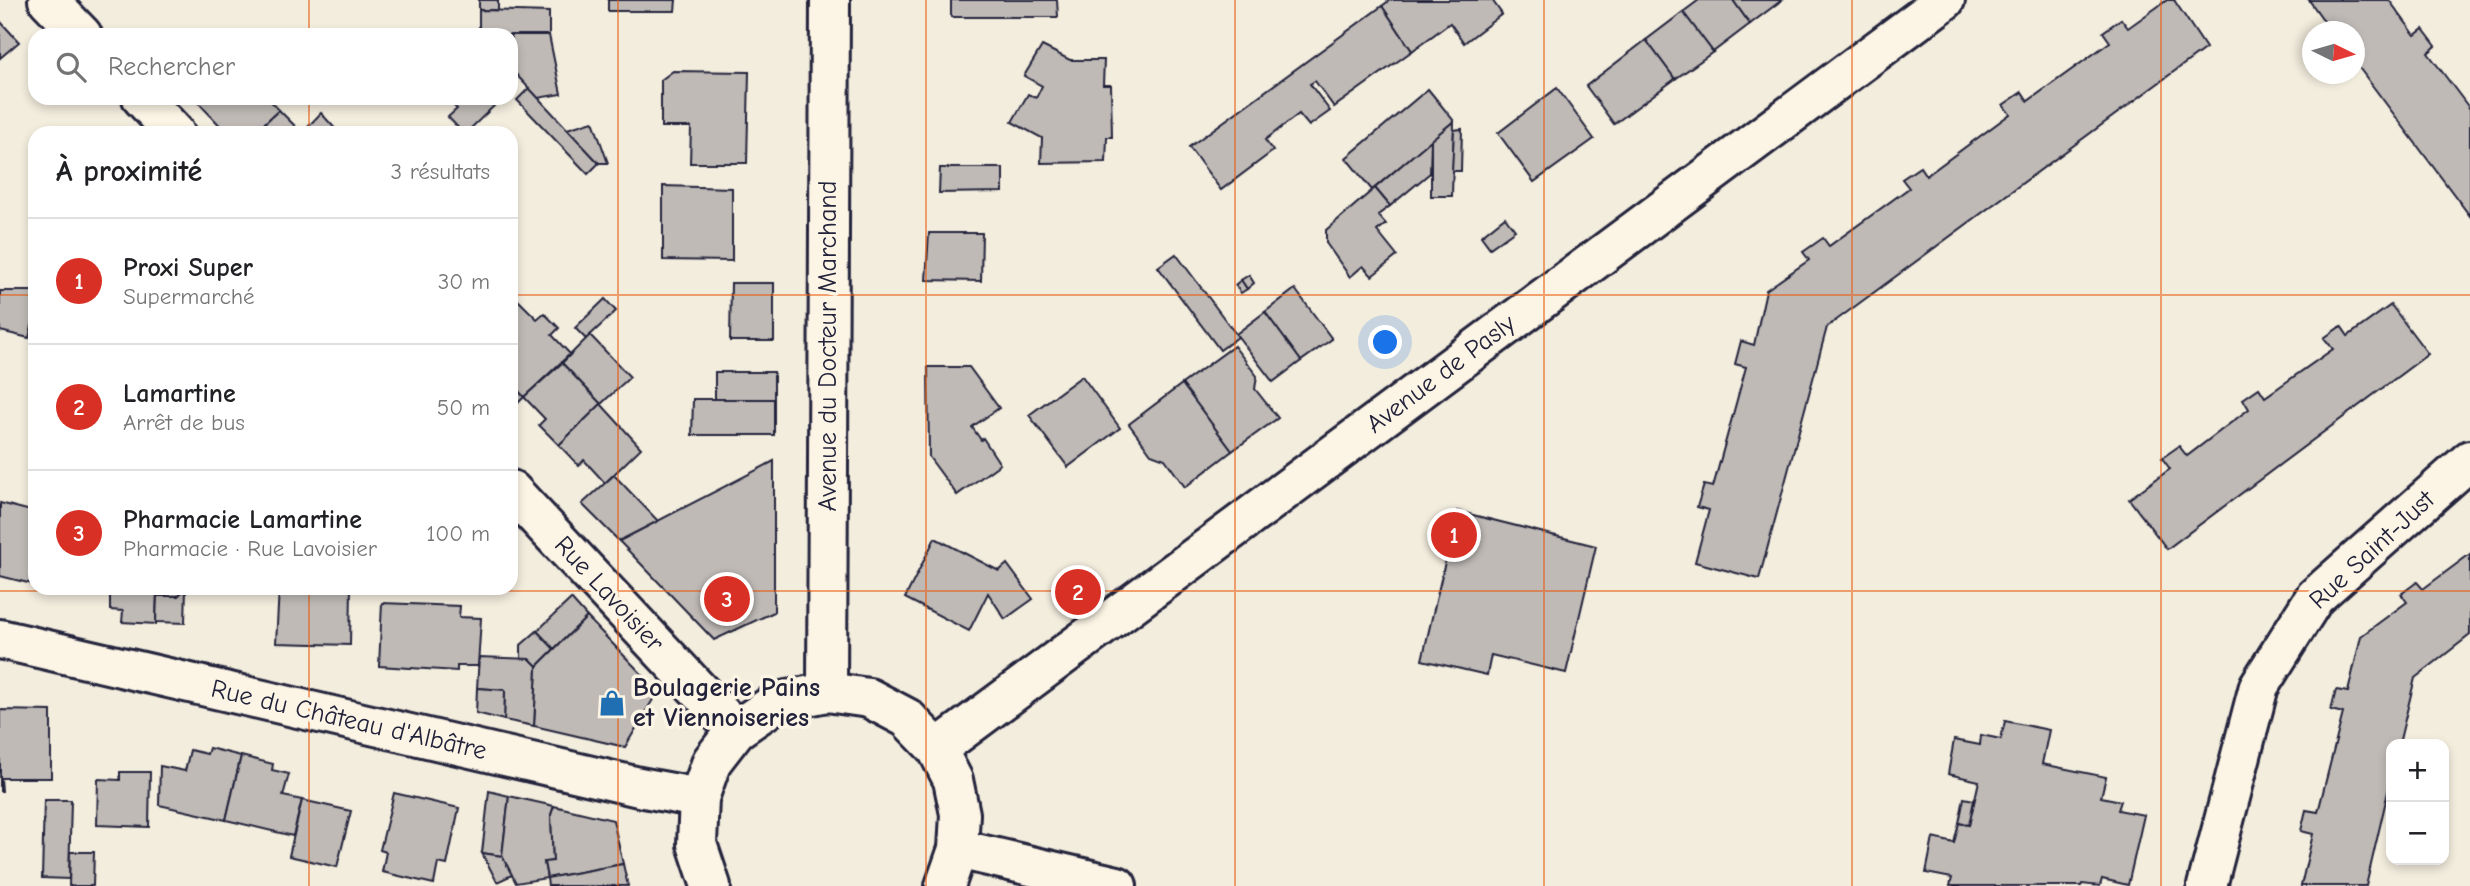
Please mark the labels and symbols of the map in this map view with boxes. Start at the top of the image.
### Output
north arrow [2302,21,2365,84]
street label: Avenue du Docteur Marchand [813,180,843,512]
street label: Avenue de Pasly [1361,308,1522,440]
your location [1368,325,1402,359]
street label: Rue Saint-Just [2303,483,2442,615]
pin: 1 [1431,509,1477,561]
street label: Rue Lavoisier [548,530,670,658]
pin: 2 [1055,566,1101,618]
pin: 3 [704,573,750,625]
place label: Boulagerie Pains et Viennoiseries [633,673,820,733]
street label: Rue du Château d'Albâtre [208,674,490,766]
shop icon: Boulagerie Pains et Viennoiseries [597,688,627,718]

